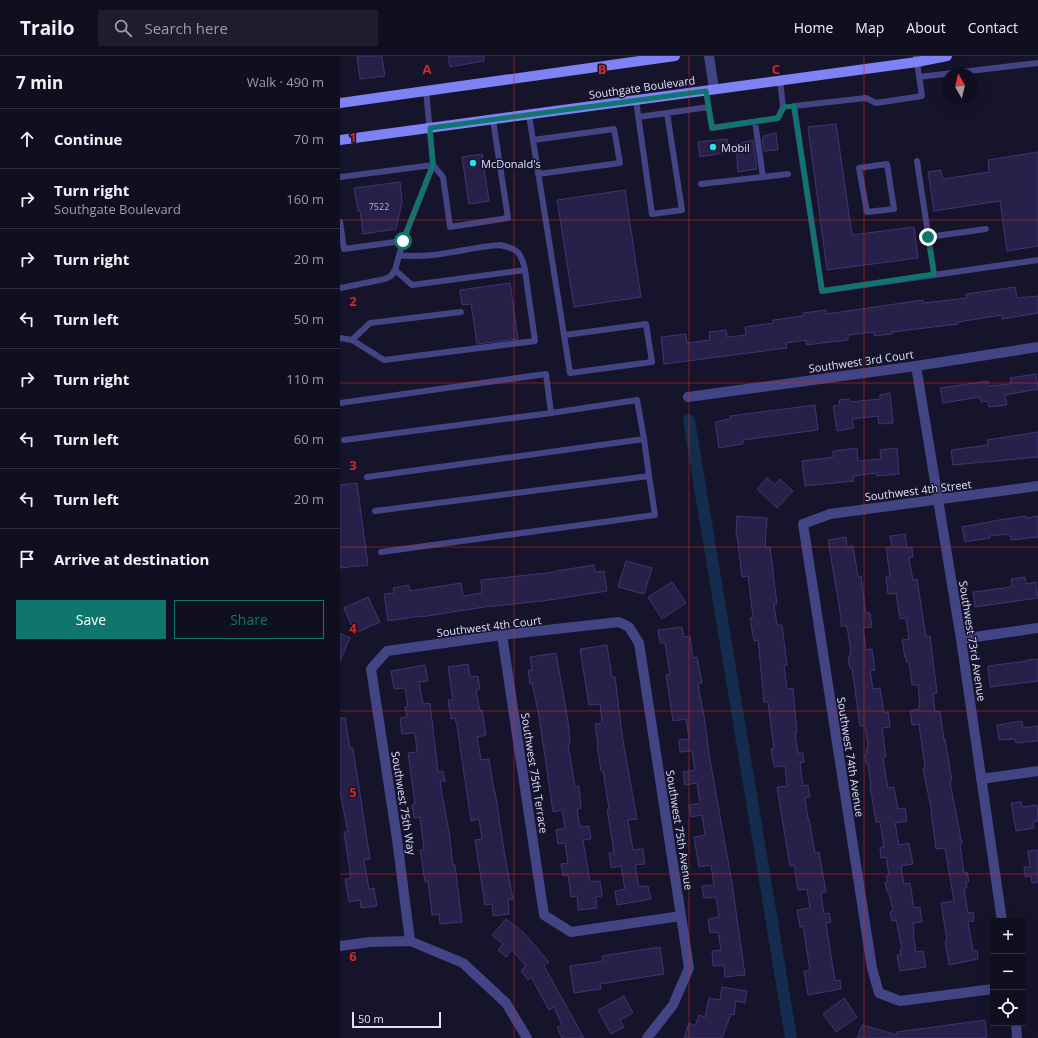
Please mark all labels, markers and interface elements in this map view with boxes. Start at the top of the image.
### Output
search box [98,10,378,46]
text: Trailo [20,15,74,41]
icon: search [112,17,134,39]
text: Search here [144,18,228,38]
text: Home [794,18,833,37]
text: Map [855,18,884,37]
text: About [906,18,946,37]
text: Contact [968,18,1018,37]
text: A [423,60,432,78]
text: B [598,60,607,78]
text: C [772,60,780,78]
north arrow [942,68,978,104]
text: 7 min [16,71,63,94]
street label: Southgate Boulevard [588,72,696,102]
text: Walk · 490 m [247,73,324,91]
icon: ahead [16,128,38,150]
text: 1 [349,128,357,146]
text: Continue [54,129,122,149]
text: 70 m [294,130,324,148]
place label: Mobil [721,140,750,155]
marker: Mobil [708,142,718,152]
place label: McDonald's [481,156,541,171]
marker: McDonald's [468,158,478,168]
text: Turn right [54,180,129,200]
icon: right [16,188,38,210]
text: 160 m [286,190,324,208]
text: Southgate Boulevard [54,200,181,218]
house number: 7522 [369,200,389,213]
route end [919,228,937,246]
route start [394,232,412,250]
icon: right [16,248,38,270]
text: Turn right [54,249,129,269]
text: 20 m [294,250,324,268]
text: 2 [349,292,357,310]
icon: left [16,308,38,330]
text: Turn left [54,309,119,329]
text: 50 m [294,310,324,328]
street label: Southwest 3rd Court [808,346,915,376]
icon: right [16,368,38,390]
text: Turn right [54,369,129,389]
text: 110 m [286,370,324,388]
icon: left [16,428,38,450]
text: Turn left [54,429,119,449]
text: 60 m [294,430,324,448]
text: 3 [349,456,357,474]
street label: Southwest 4th Street [864,476,972,504]
icon: left [16,488,38,510]
text: Turn left [54,489,119,509]
text: 20 m [294,490,324,508]
icon: arrive [16,548,38,570]
text: Arrive at destination [54,549,209,569]
street label: Southwest 73rd Avenue [956,580,990,702]
button: Save [16,600,166,639]
button: Share [174,600,324,639]
street label: Southwest 4th Court [436,612,542,640]
text: 4 [349,619,357,637]
street label: Southwest 74th Avenue [834,696,868,818]
street label: Southwest 75th Terrace [518,712,552,834]
street label: Southwest 75th Way [388,750,420,856]
street label: Southwest 75th Avenue [663,769,697,891]
text: 5 [349,783,357,801]
map controls [990,918,1026,1026]
button: + [990,918,1026,954]
text: 6 [349,947,357,965]
button: − [990,954,1026,990]
button: locate [990,990,1026,1026]
scale bar [352,1010,441,1029]
text: 50 m [358,1011,384,1026]

